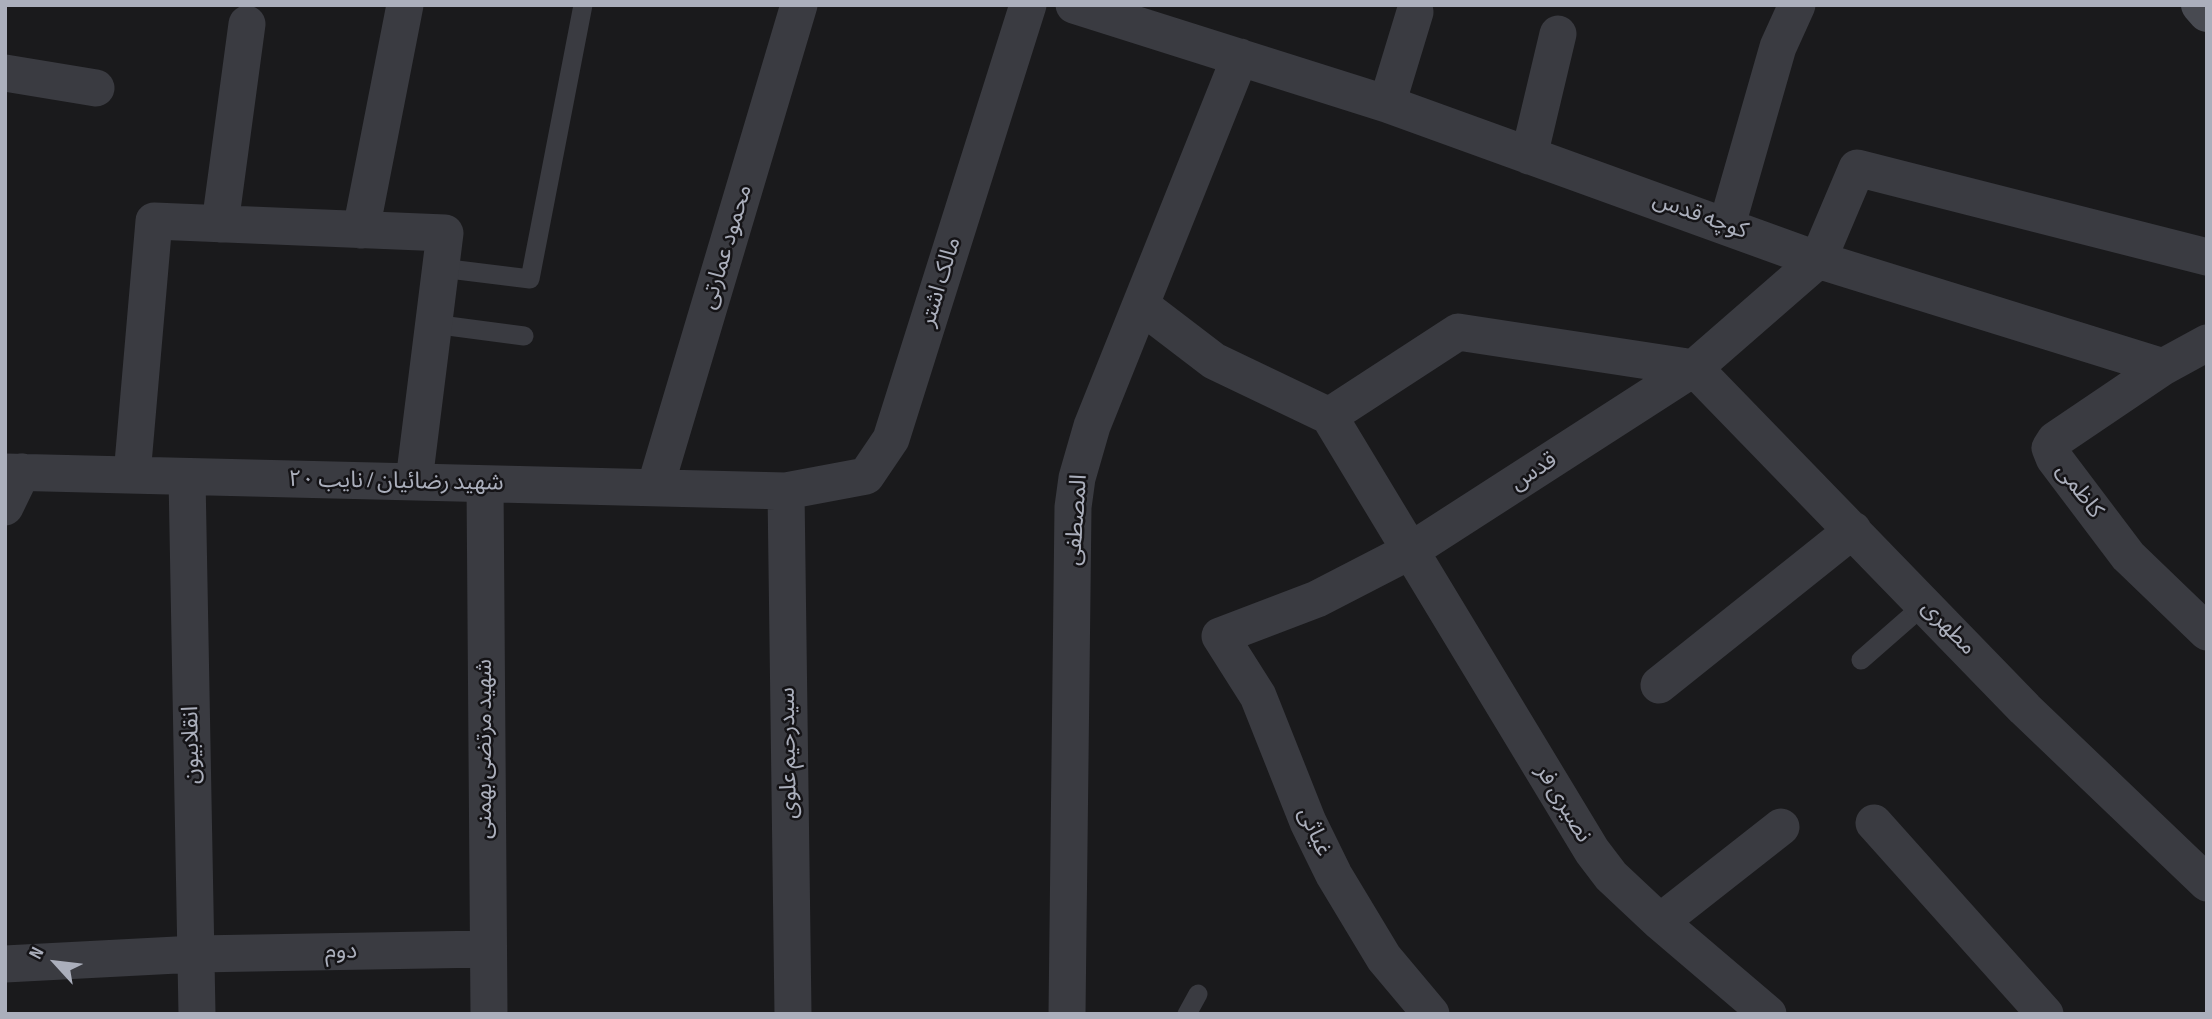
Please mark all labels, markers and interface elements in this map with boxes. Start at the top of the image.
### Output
street label: محمود عمارتی [695,181,759,313]
street label: کوچه قدس [1649,186,1751,246]
street label: مالک اشتر [914,234,968,330]
street label: قدس [1505,447,1563,497]
street label: کاظمی [2049,458,2109,524]
street label: شهید رضائیان / نایب ۲۰ [288,466,504,498]
street label: المصطفی [1060,474,1094,566]
street label: مطهری [1915,594,1981,662]
street label: شهید مرتضی بهمنی [471,659,499,839]
street label: سیدرحیم علوی [774,687,804,819]
street label: انقلابیون [178,706,206,784]
street label: نصیری فر [1529,760,1597,848]
street label: غیاثی [1291,803,1337,861]
north arrow [21,928,91,998]
street label: دوم [325,938,357,966]
text: N [24,943,49,963]

